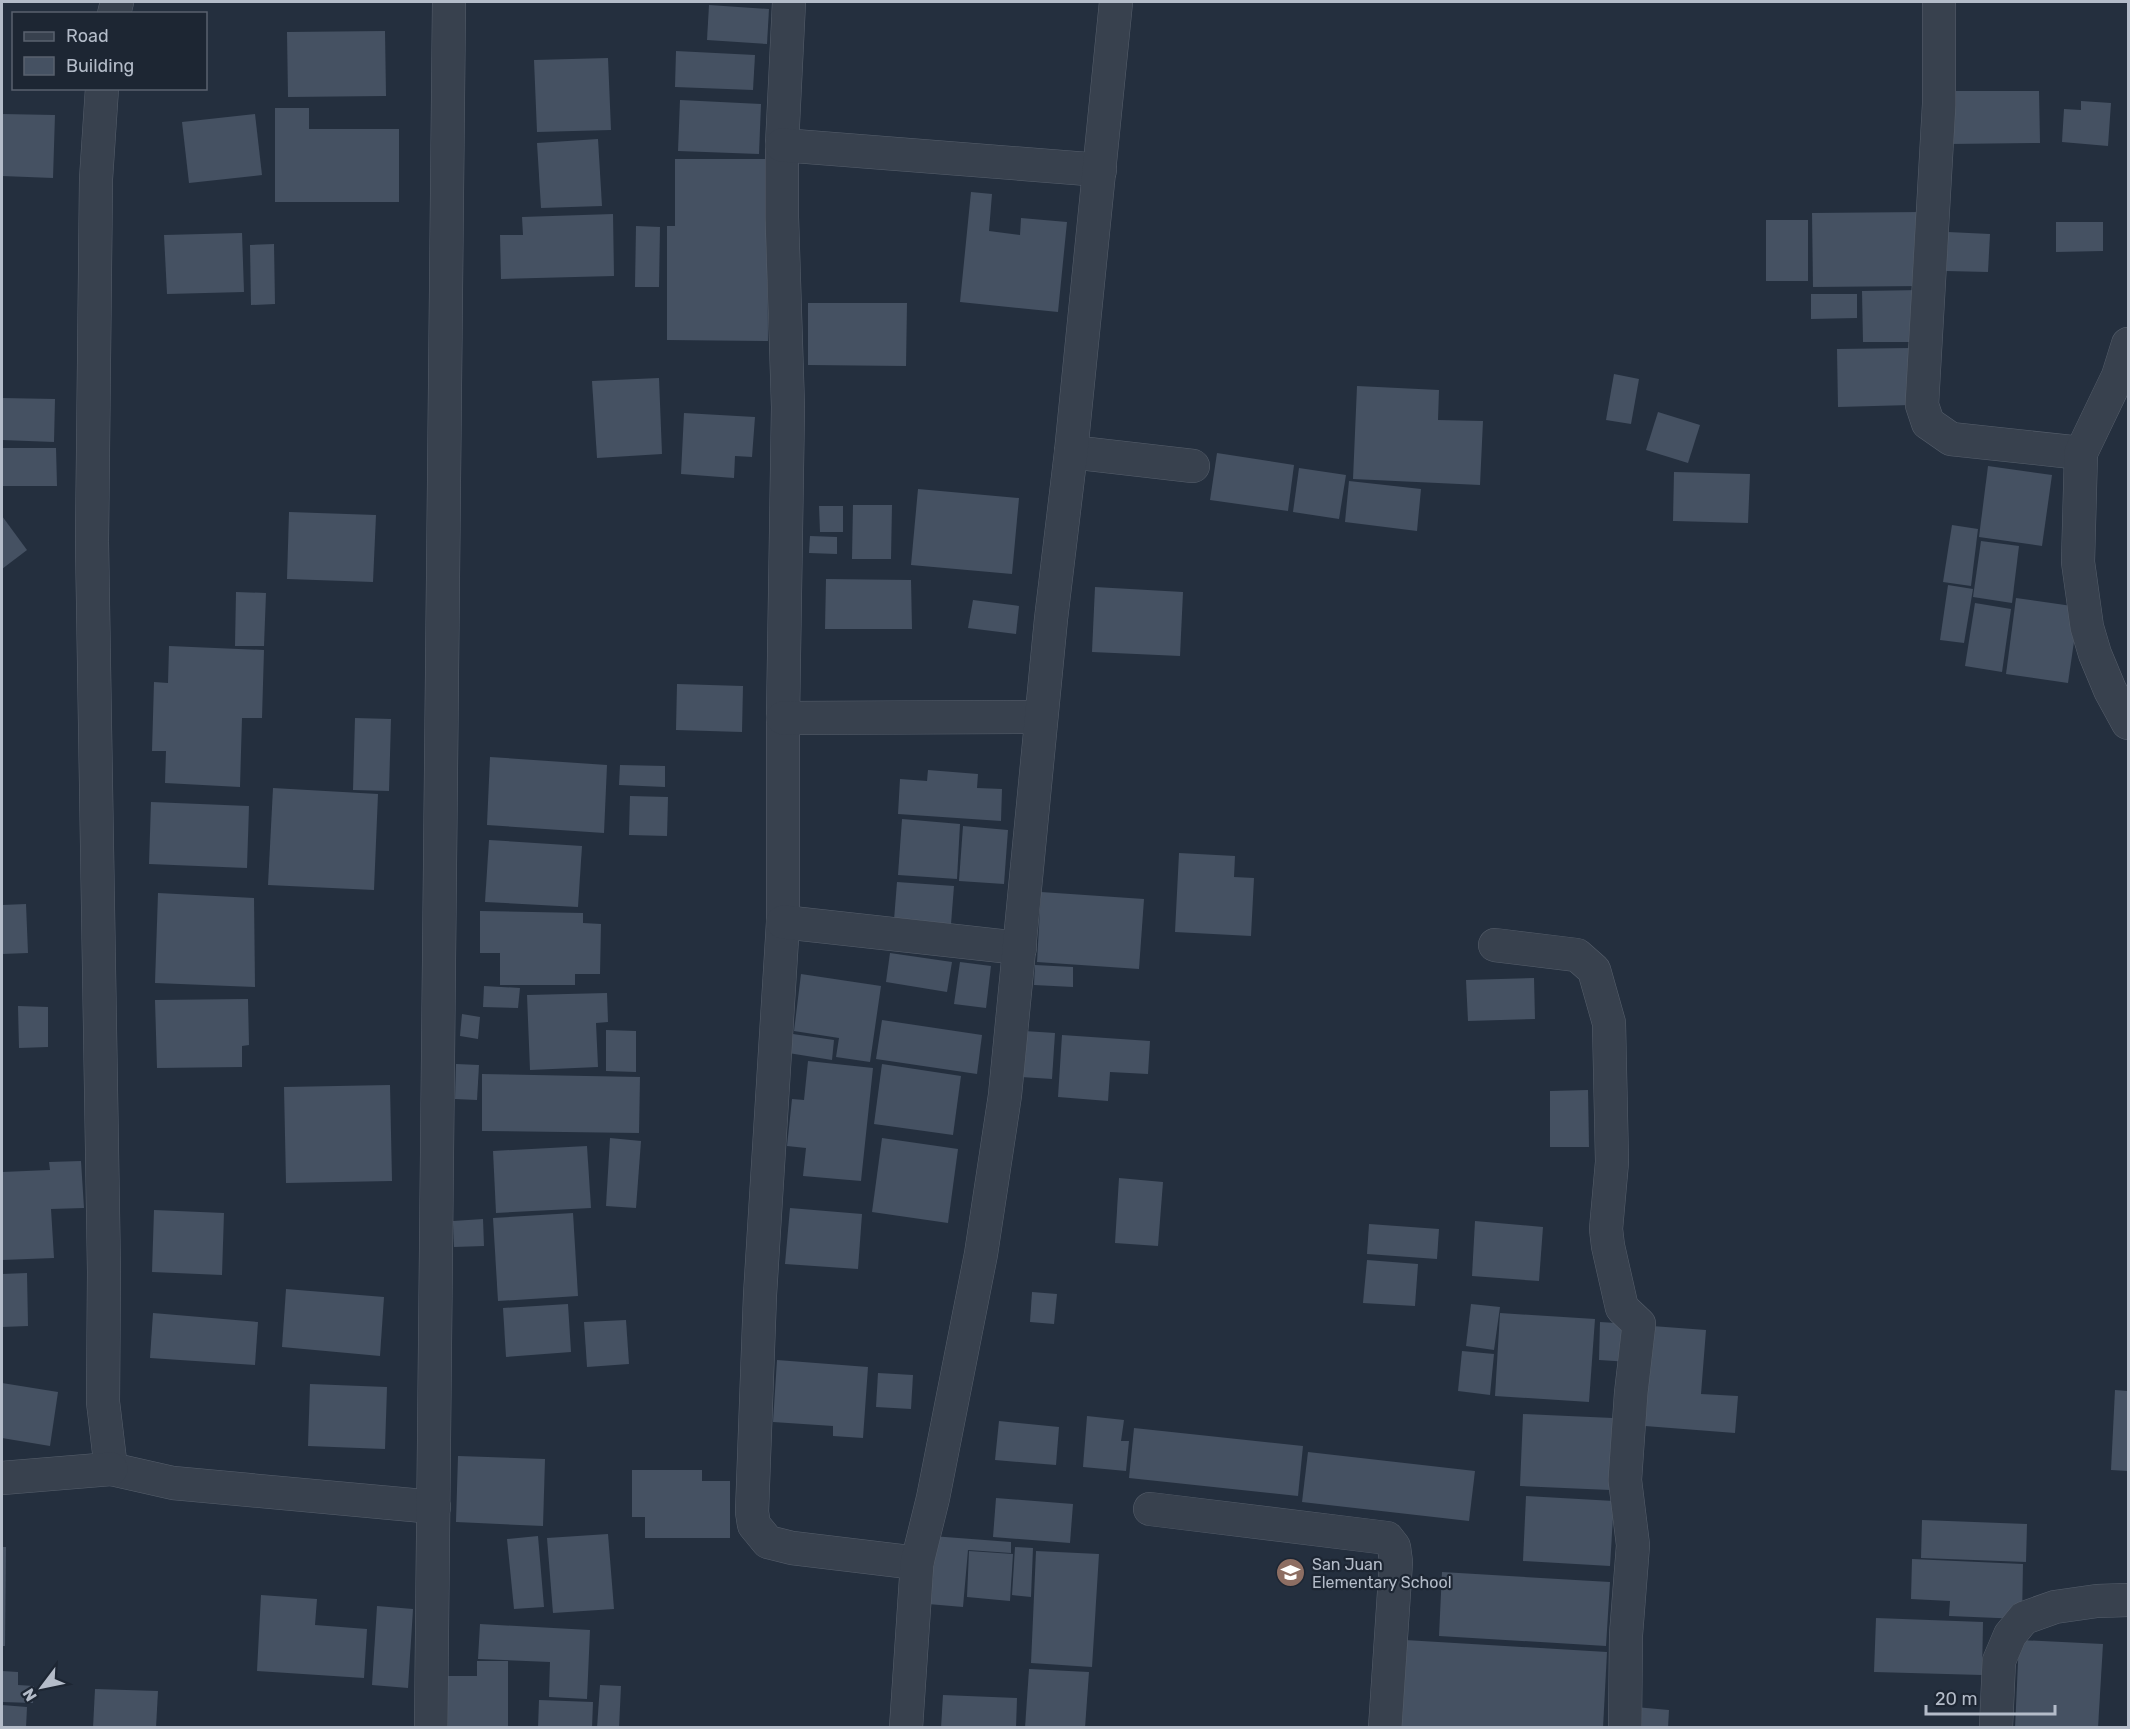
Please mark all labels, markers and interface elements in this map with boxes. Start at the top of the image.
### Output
legend [12,12,207,90]
text: Road [66,25,109,47]
text: Building [66,55,134,77]
place label: San Juan Elementary School [1312,1555,1452,1592]
school or university icon: San Juan Elementary School [1275,1557,1307,1589]
north arrow [12,1657,72,1717]
scale bar [1926,1678,2055,1716]
text: N [19,1685,41,1705]
text: 20 m [1935,1688,1977,1710]

